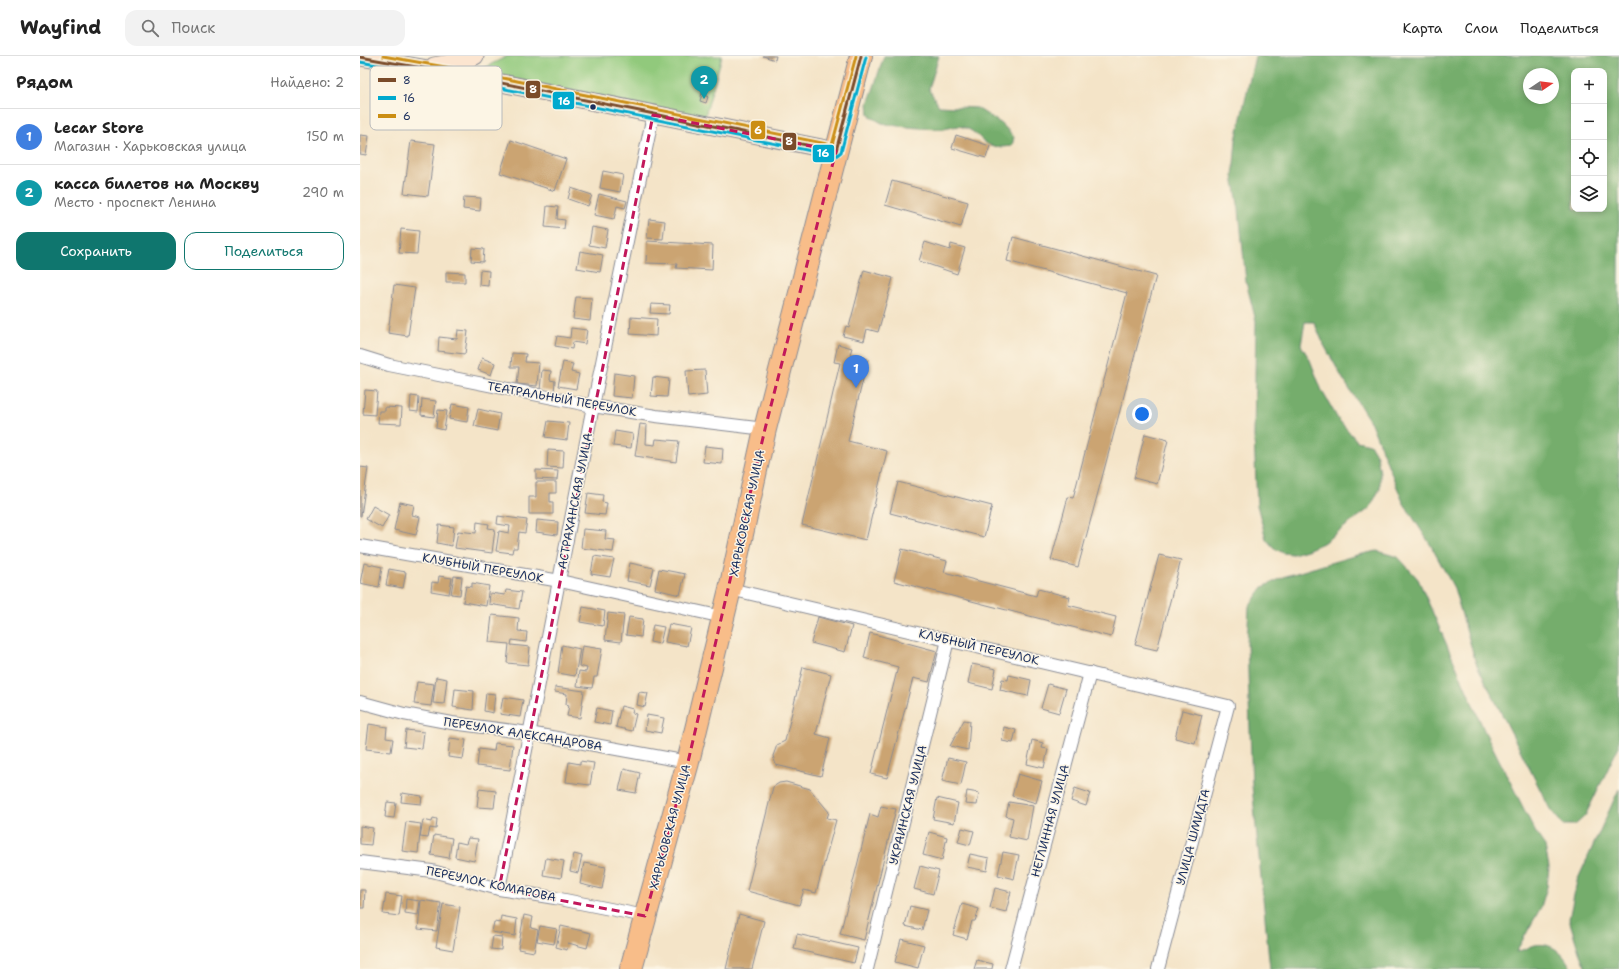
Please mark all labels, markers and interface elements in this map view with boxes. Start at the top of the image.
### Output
search box [125,10,405,46]
text: Wayfind [20,15,101,40]
icon: search [139,17,161,39]
text: Поиск [171,18,215,38]
text: Карта [1402,19,1443,37]
text: Слои [1465,19,1498,37]
text: Поделиться [1520,19,1599,37]
legend [370,66,502,130]
pin: 2 [691,66,717,99]
north arrow [1523,68,1559,104]
map controls [1571,68,1607,212]
button: + [1571,68,1607,104]
text: Рядом [16,71,73,93]
text: 8 [403,73,411,88]
text: Найдено: 2 [270,74,344,91]
line badge: 8 [525,80,541,99]
text: 8 [529,82,537,97]
text: 16 [403,91,415,106]
line badge: 16 [552,91,575,110]
text: 16 [558,94,571,109]
unlabelled marker [588,102,598,112]
button: − [1571,104,1607,140]
text: 6 [403,109,411,124]
text: Lecar Store [54,118,144,138]
line badge: 6 [750,120,766,140]
text: 6 [754,123,762,138]
text: 1 [26,128,32,145]
text: 150 m [306,128,344,145]
line badge: 8 [782,132,797,151]
text: 8 [785,134,793,149]
text: Магазин · Харьковская улица [54,138,246,155]
button: locate [1571,140,1607,176]
line badge: 16 [812,144,835,163]
text: 16 [817,146,830,161]
text: касса билетов на Москву [54,174,259,194]
button: layers [1571,176,1607,212]
text: 2 [24,184,34,201]
text: 290 m [302,184,344,201]
text: Место · проспект Ленина [54,194,216,211]
button: Сохранить [16,232,176,270]
button: Поделиться [184,232,344,270]
pin: 1 [843,355,869,388]
street label: ТЕАТРАЛЬНЫЙ ПЕРЕУЛОК [486,378,638,420]
your location [1132,404,1152,424]
street label: АСТРАХАНСКАЯ УЛИЦА [554,431,596,570]
street label: ХАРЬКОВСКАЯ УЛИЦА [726,448,768,578]
street label: КЛУБНЫЙ ПЕРЕУЛОК [421,549,545,587]
street label: КЛУБНЫЙ ПЕРЕУЛОК [917,625,1041,669]
street label: ПЕРЕУЛОК АЛЕКСАНДРОВА [442,714,604,755]
street label: УКРАИНСКАЯ УЛИЦА [885,743,931,866]
street label: ХАРЬКОВСКАЯ УЛИЦА [646,762,695,891]
street label: НЕГЛИННАЯ УЛИЦА [1027,763,1073,879]
street label: УЛИЦА ШМИДТА [1172,787,1214,887]
street label: ПЕРЕУЛОК КОМАРОВА [425,862,558,906]

